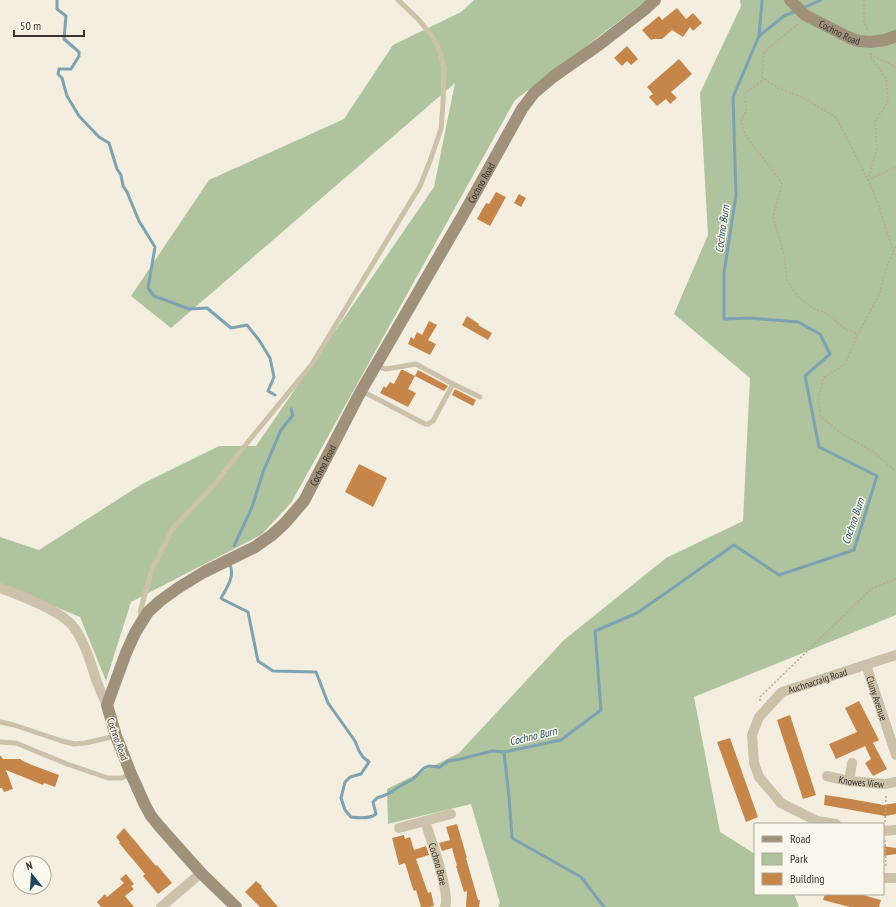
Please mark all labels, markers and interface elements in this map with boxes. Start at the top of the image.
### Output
scale bar [14,12,84,38]
street label: Cochno Road [817,17,862,48]
text: 50 m [20,18,41,33]
street label: Cochno Road [465,160,498,206]
water label: Cochno Burn [712,203,732,254]
street label: Cochno Road [307,443,339,488]
water label: Cochno Burn [839,495,868,546]
street label: Auchnacraig Road [786,665,849,697]
street label: Cluny Avenue [863,674,890,722]
street label: Cochno Road [104,716,131,762]
water label: Cochno Burn [508,724,559,748]
street label: Knowes View [837,773,885,791]
legend [754,823,884,895]
text: Road [790,831,810,846]
street label: Cochno Brae [426,841,450,886]
text: Park [790,851,808,866]
north arrow [12,855,52,895]
text: N [24,858,34,873]
text: Building [790,871,825,886]

